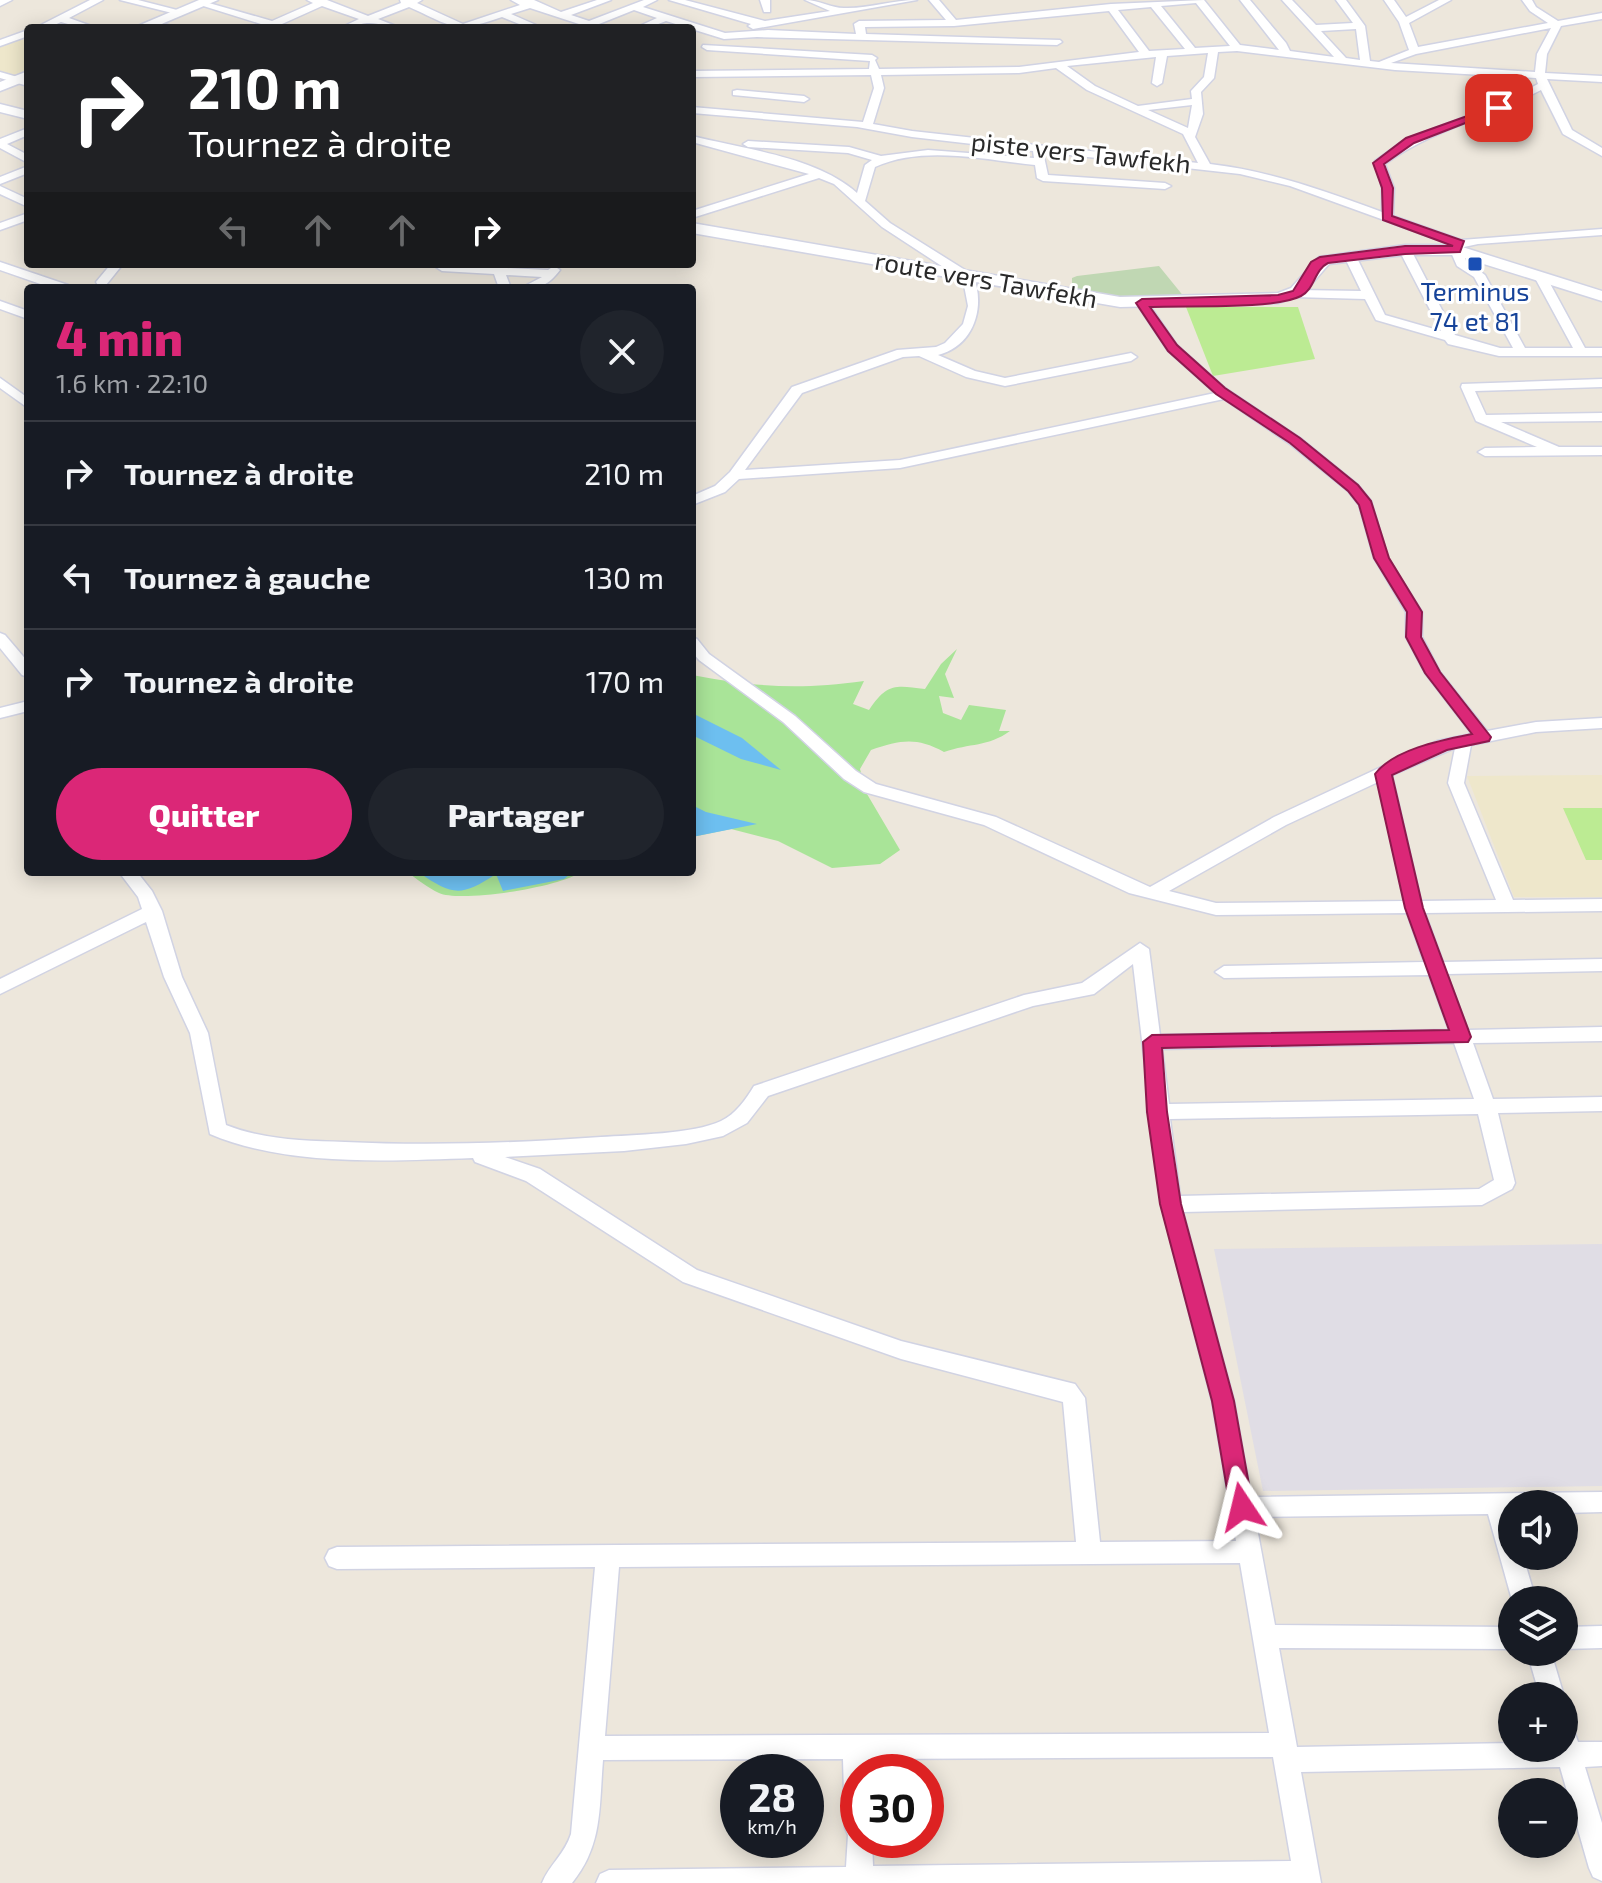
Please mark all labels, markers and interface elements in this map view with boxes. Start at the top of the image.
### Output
text: 210 m [188,53,342,120]
icon: right [56,56,160,160]
pin [1465,74,1533,142]
icon: arrive [1477,86,1521,130]
text: Tournez à droite [188,121,452,164]
street label: piste vers Tawfekh [970,125,1192,178]
icon: left [212,208,256,252]
icon: ahead [296,208,340,252]
icon: ahead [380,208,424,252]
icon: right [464,208,508,252]
street label: route vers Tawfekh [873,244,1100,313]
marker: Terminus 74 et 81 [1466,255,1484,273]
place label: Terminus 74 et 81 [1421,275,1529,336]
text: 4 min [56,308,183,366]
button: close [580,310,664,394]
text: 1.6 km · 22:10 [56,367,208,398]
icon: right [56,451,100,495]
text: Tournez à droite [124,455,354,491]
text: 210 m [584,455,664,491]
icon: left [56,555,100,599]
text: Tournez à gauche [124,559,371,595]
text: 130 m [584,559,664,595]
icon: right [56,659,100,703]
text: Tournez à droite [124,663,354,699]
text: 170 m [586,663,664,699]
button: Quitter [56,768,352,860]
button: Partager [368,768,664,860]
position arrow [1200,1465,1284,1549]
map controls [1498,1490,1578,1858]
button: sound [1498,1490,1578,1570]
button: layers [1498,1586,1578,1666]
button: + [1498,1682,1578,1762]
speed limit sign: 30 [840,1754,944,1858]
text: 28 [748,1772,796,1820]
button: − [1498,1778,1578,1858]
text: km/h [747,1814,797,1838]

